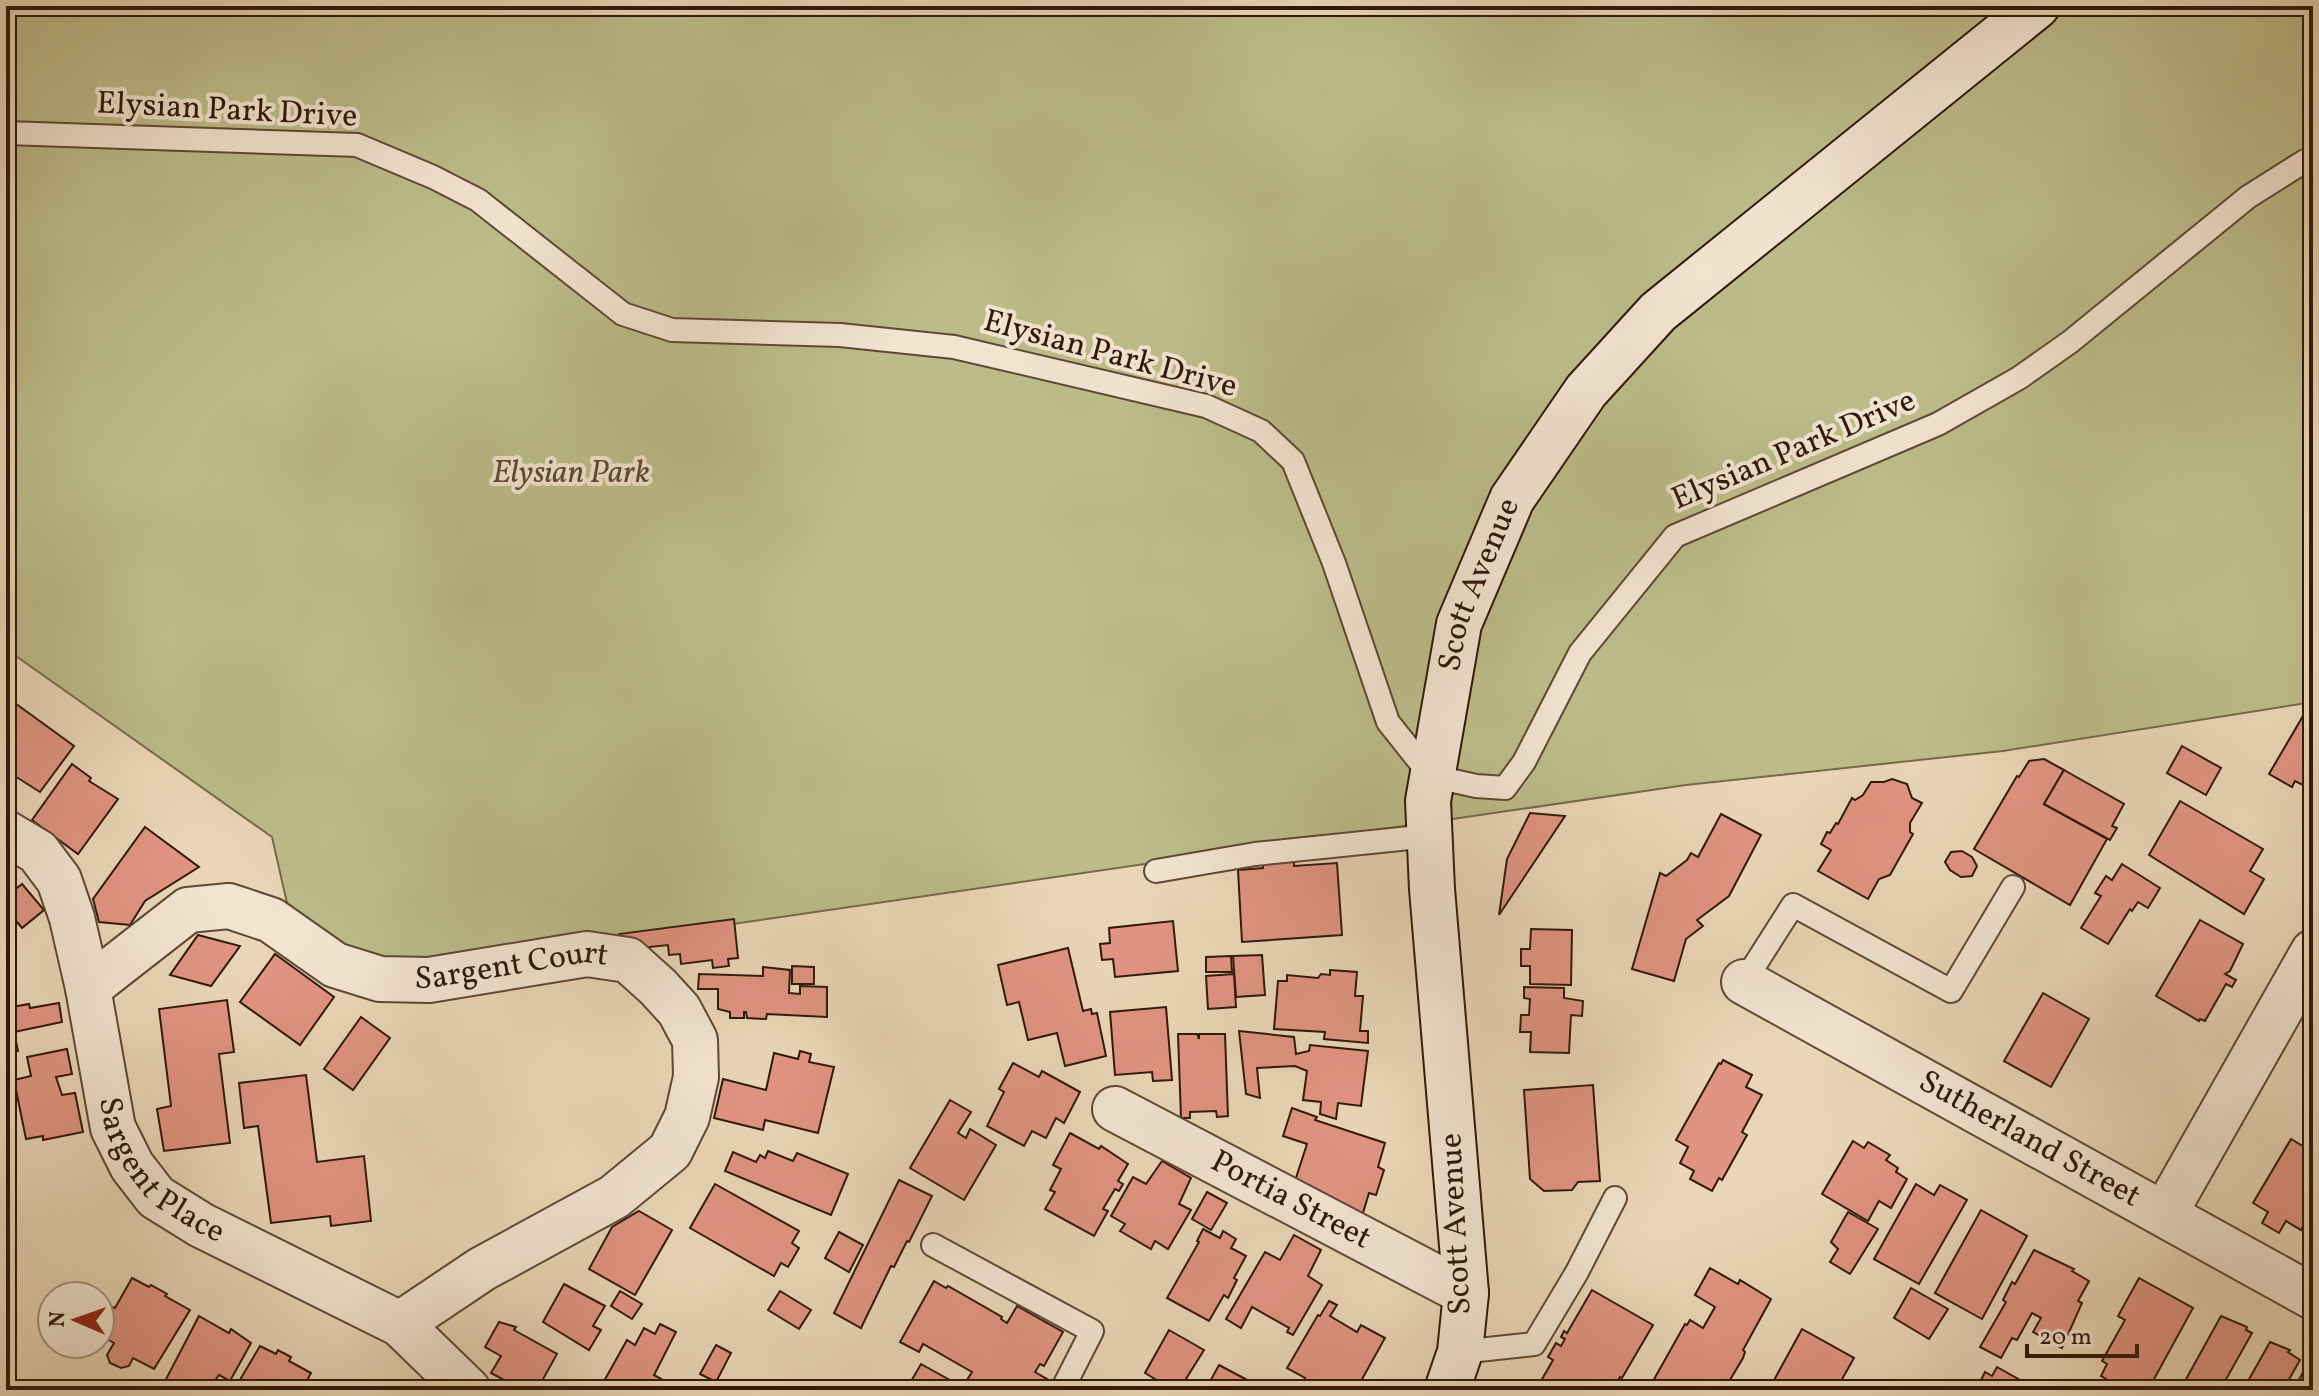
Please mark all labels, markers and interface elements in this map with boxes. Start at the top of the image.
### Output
street label: Elysian Park Drive [96,82,358,140]
street label: Elysian Park Drive [978,300,1242,410]
street label: Elysian Park Drive [1665,380,1923,522]
park label: Elysian Park [492,452,650,496]
street label: Scott Avenue [1429,492,1532,675]
street label: Sargent Court [414,932,611,1002]
street label: Sutherland Street [1910,1061,2148,1219]
street label: Sargent Place [86,1094,232,1255]
street label: Scott Avenue [1430,1132,1484,1316]
street label: Portia Street [1202,1141,1378,1261]
north arrow [36,1280,116,1360]
scale bar [2027,1308,2137,1358]
text: N [43,1311,74,1328]
text: 20 m [2039,1321,2092,1355]

